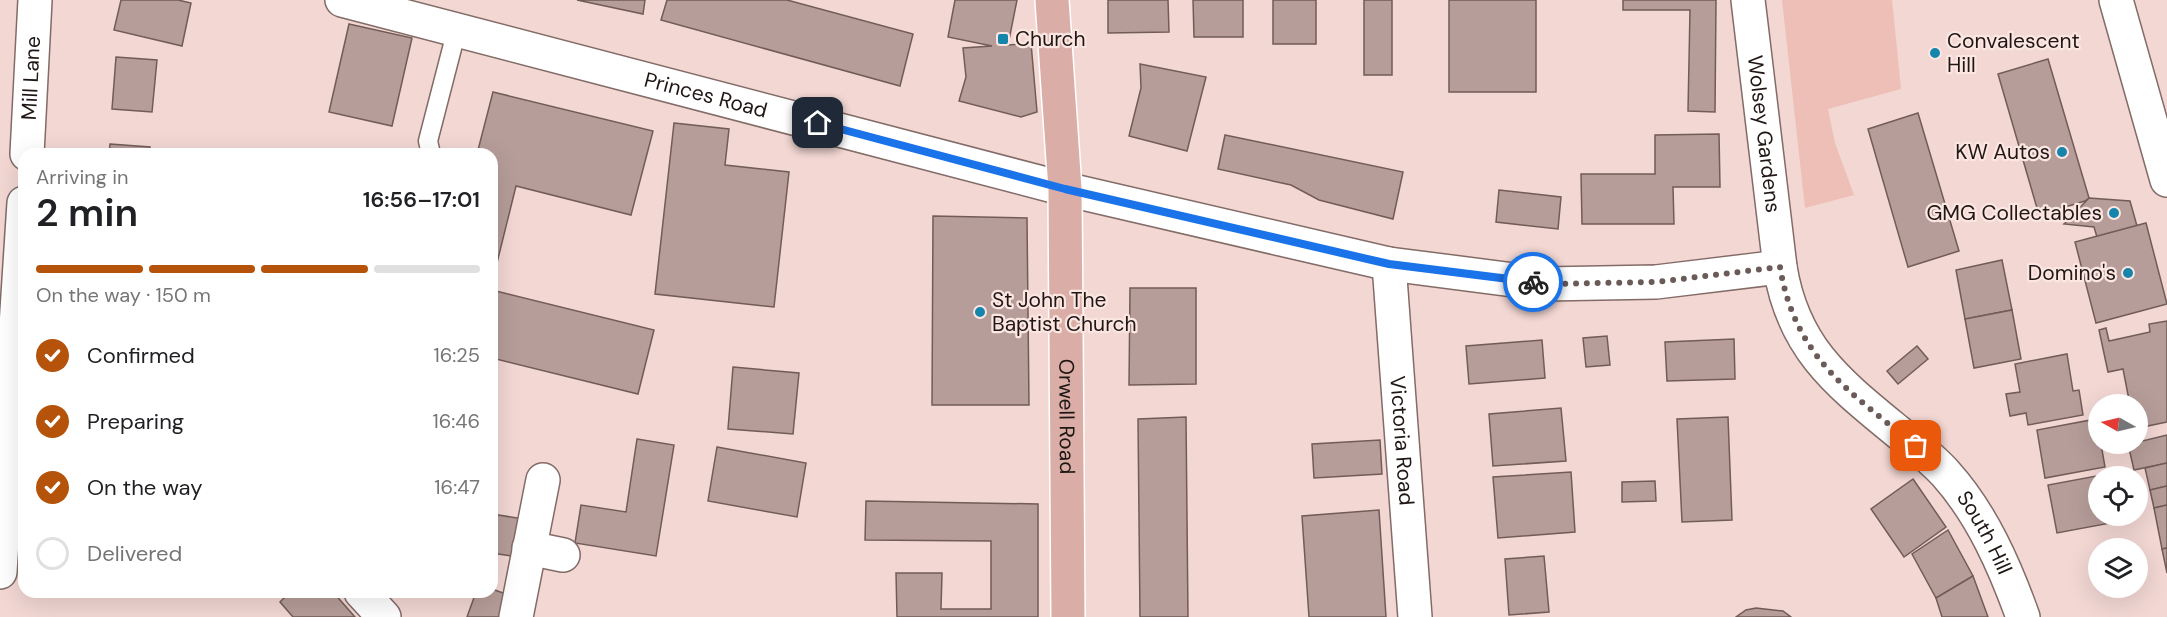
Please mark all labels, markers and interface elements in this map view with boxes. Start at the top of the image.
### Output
place label: Church [1015,25,1086,53]
place label: Convalescent Hill [1947,27,2080,79]
marker: Church [996,32,1010,46]
street label: Mill Lane [15,35,47,121]
marker: Convalescent Hill [1928,46,1942,60]
street label: Wolsey Gardens [1741,54,1787,214]
street label: Princes Road [641,66,770,125]
pin [792,97,843,148]
icon: home [801,106,834,139]
place label: KW Autos [1955,138,2050,166]
marker: KW Autos [2055,145,2069,159]
text: Arriving in [36,164,128,190]
text: 16:56–17:01 [363,185,480,214]
text: 2 min [36,187,138,238]
place label: GMG Collectables [1926,199,2102,227]
marker: GMG Collectables [2107,206,2121,220]
courier [1503,252,1563,312]
place label: Domino's [2028,259,2116,287]
icon: bike [1517,266,1550,299]
marker: Domino's [2121,266,2135,280]
text: On the way · 150 m [36,282,211,308]
place label: St John The Baptist Church [992,286,1137,338]
marker: St John The Baptist Church [973,305,987,319]
icon: check [36,339,69,372]
text: Confirmed [87,341,195,370]
text: 16:25 [433,342,480,368]
street label: Orwell Road [1052,359,1081,474]
street label: Victoria Road [1383,375,1421,506]
north arrow [2088,394,2148,454]
map controls [2088,394,2148,598]
icon: check [36,405,69,438]
text: Preparing [87,407,184,436]
text: 16:46 [432,408,480,434]
pin [1890,420,1941,471]
icon: bag [1899,429,1932,462]
button: locate [2088,466,2148,526]
icon: check [36,471,69,504]
text: On the way [87,473,202,502]
text: 16:47 [434,474,480,500]
street label: South Hill [1950,485,2019,579]
button: layers [2088,538,2148,598]
text: Delivered [87,539,182,568]

